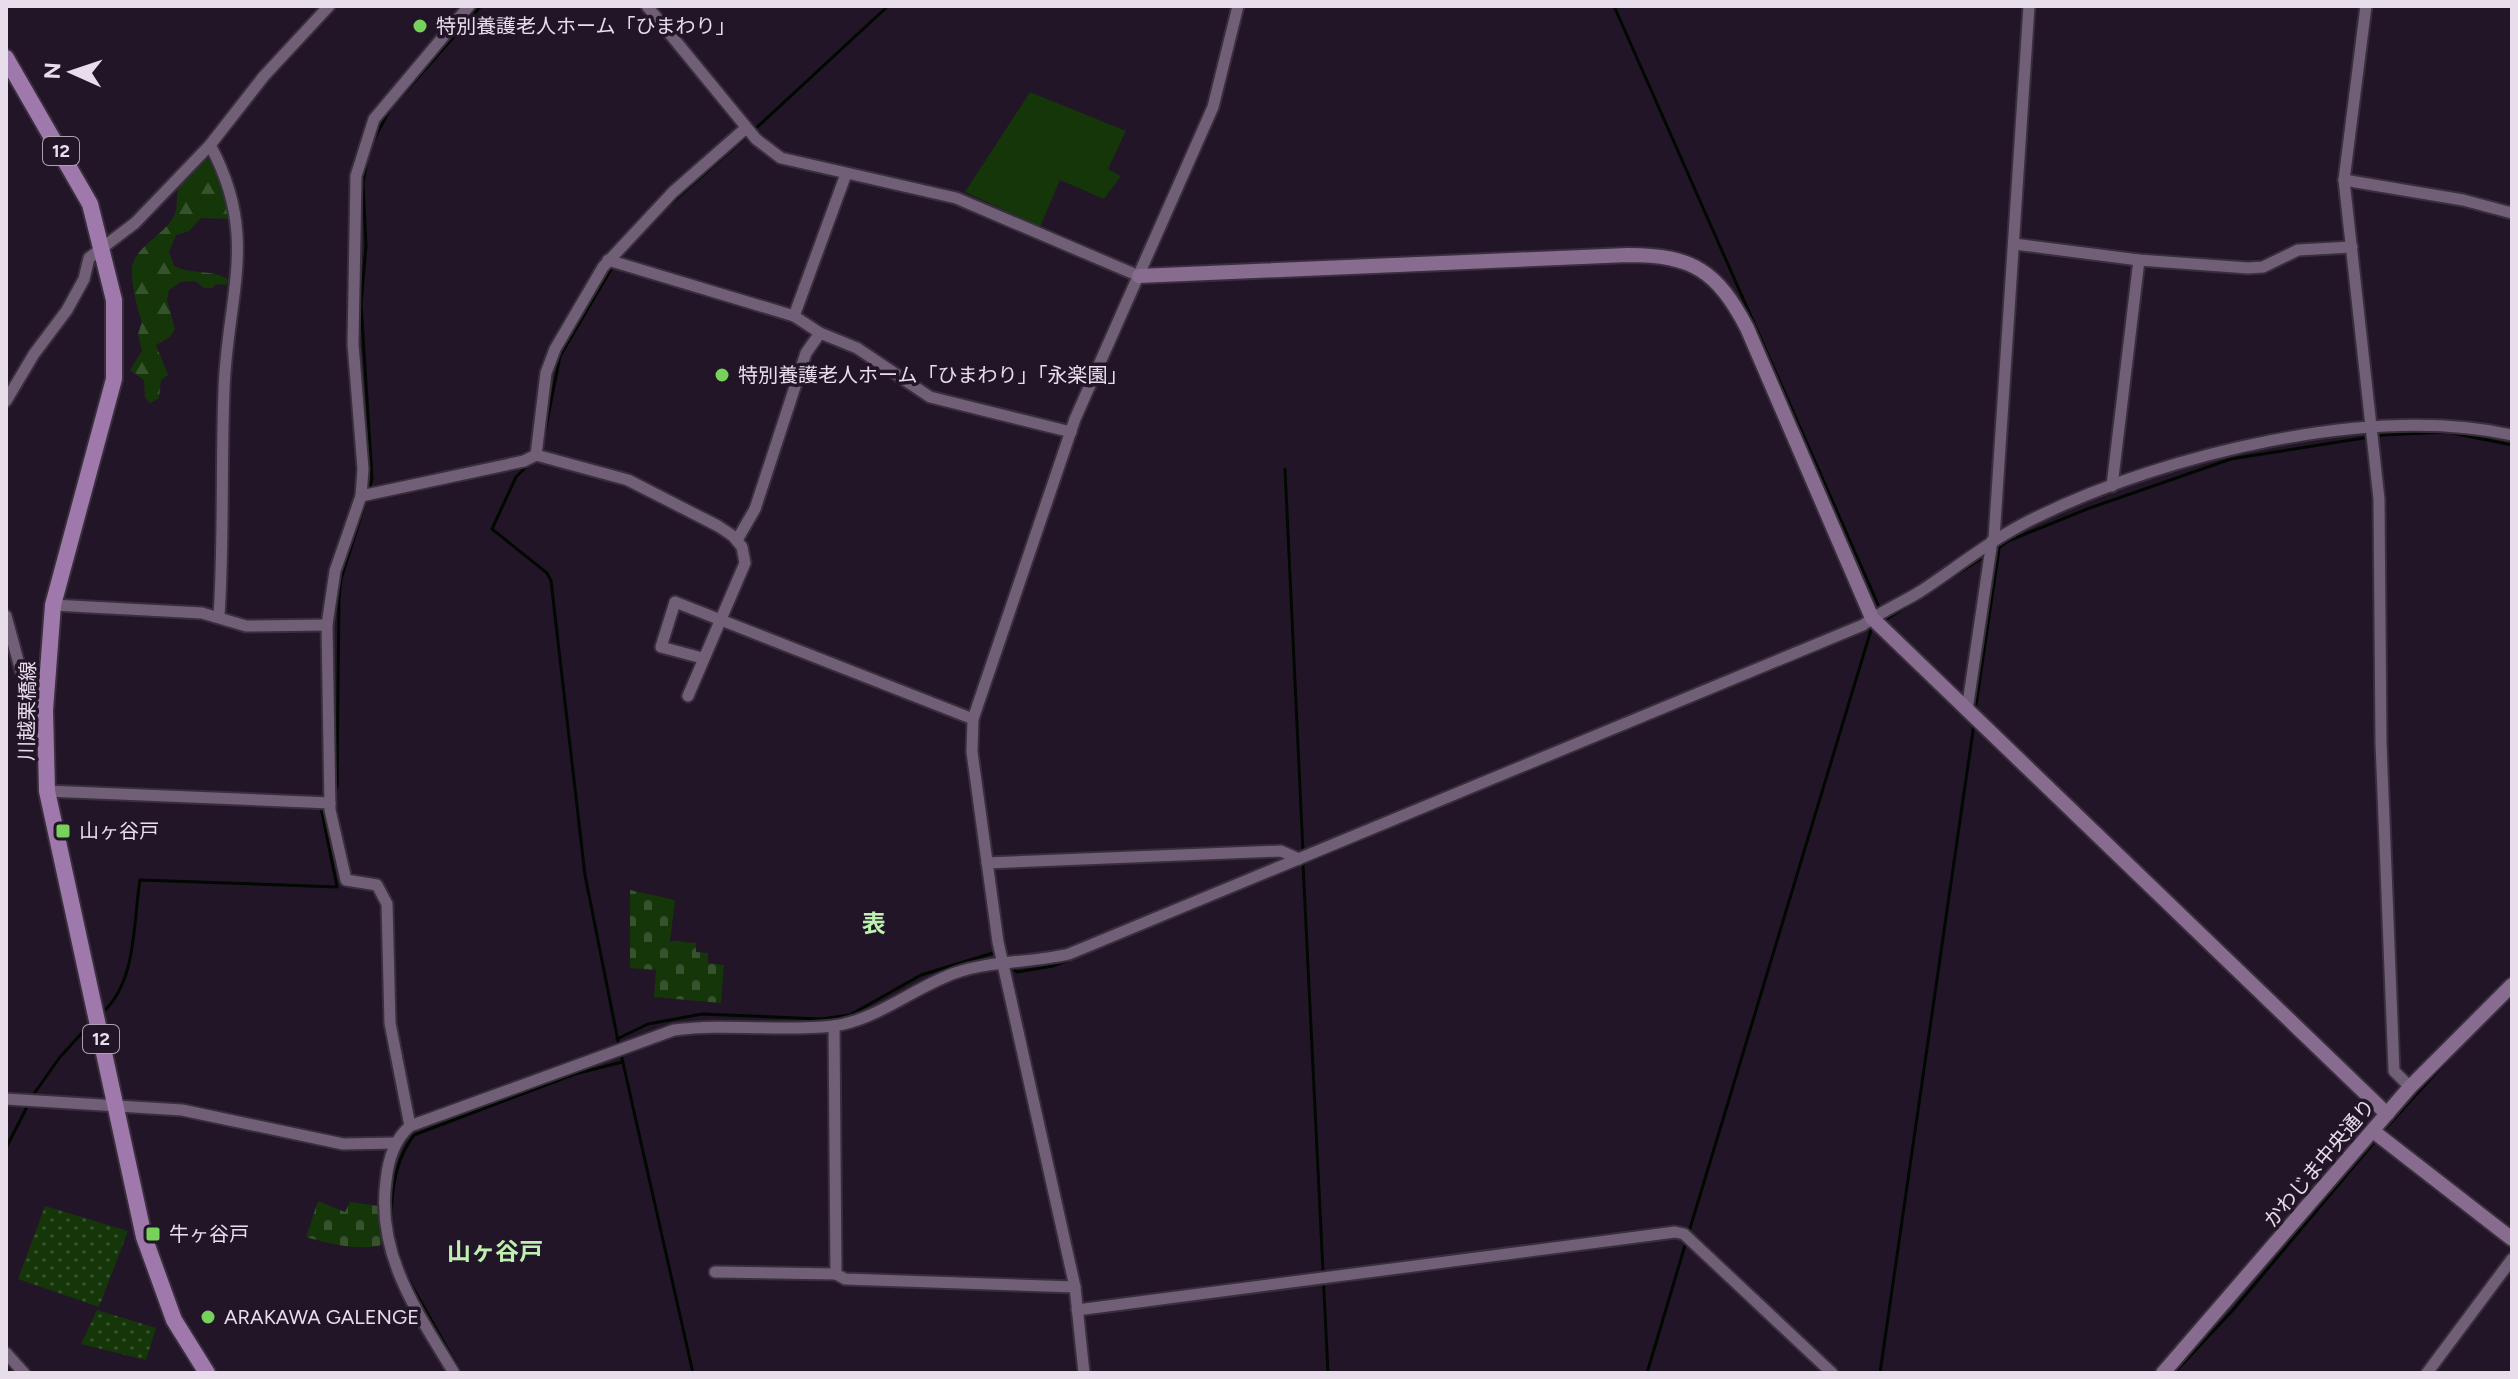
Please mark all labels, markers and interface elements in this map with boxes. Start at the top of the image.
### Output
place label: 特別養護老人ホーム「ひまわり」 [436,14,735,38]
marker: 特別養護老人ホーム「ひまわり」 [411,17,429,35]
north arrow [32,32,112,112]
text: N [39,62,66,80]
road number: 12 [43,137,79,165]
place label: 特別養護老人ホーム「ひまわり」「永楽園」 [738,363,1127,387]
marker: 特別養護老人ホーム「ひまわり」「永楽園」 [713,366,731,384]
street label: 川越栗橋線 [14,661,40,761]
place label: 山ヶ谷戸 [79,819,159,843]
marker: 山ヶ谷戸 [54,822,72,840]
district label: 表 [862,909,886,938]
road number: 12 [83,1025,119,1053]
street label: かわじま中央通り [2258,1094,2380,1232]
place label: 牛ヶ谷戸 [169,1222,249,1246]
marker: 牛ヶ谷戸 [144,1225,162,1243]
district label: 山ヶ谷戸 [447,1237,543,1266]
place label: ARAKAWA GALENGE [224,1305,419,1329]
marker: ARAKAWA GALENGE [199,1308,217,1326]

